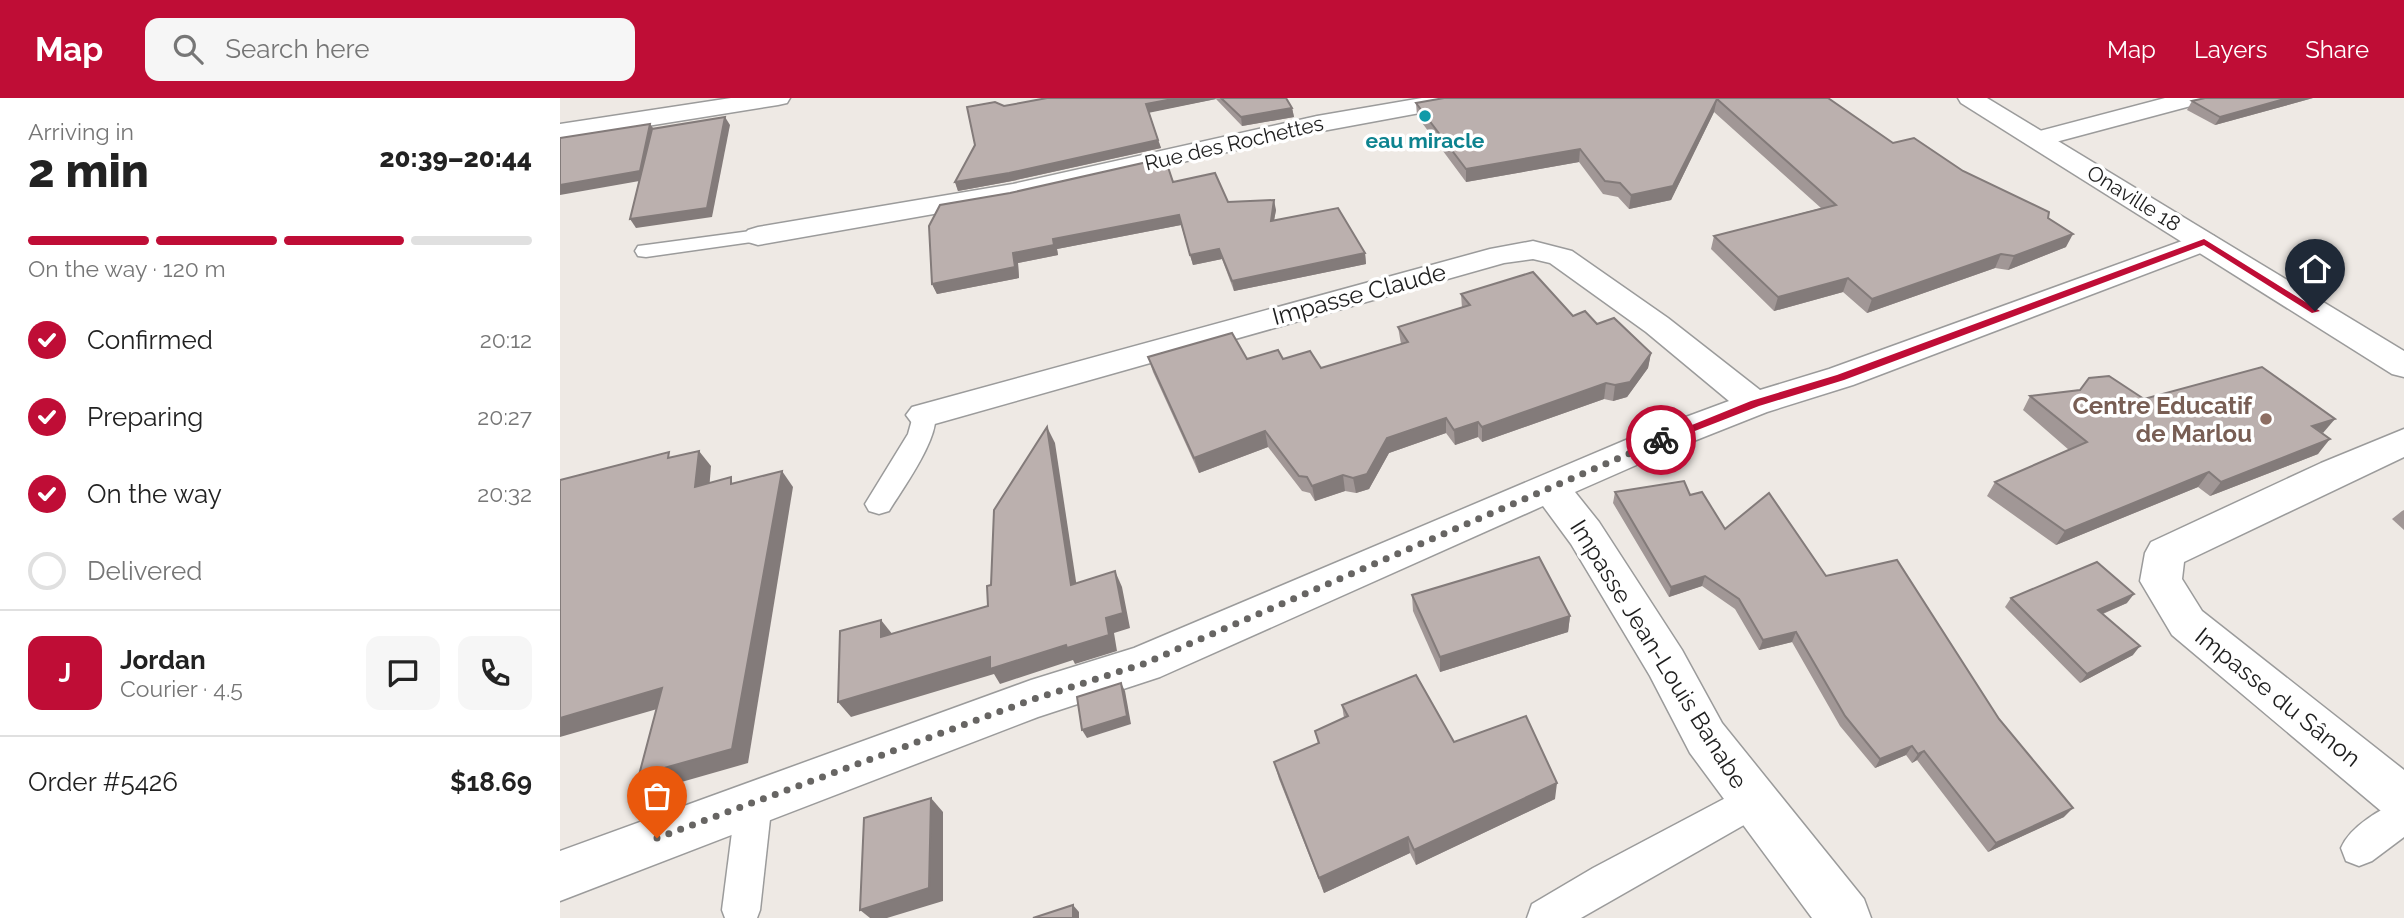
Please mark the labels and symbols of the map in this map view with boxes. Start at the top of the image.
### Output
marker: eau miracle [1417,108,1433,124]
street label: Rue des Rochettes [1142,110,1326,176]
place label: eau miracle [1366,128,1485,153]
street label: Onaville 18 [2083,159,2185,237]
pin [2285,239,2345,311]
street label: Impasse Claude [1269,257,1449,331]
place label: Centre Educatif de Marlou [2072,391,2253,448]
courier [1626,405,1696,475]
marker: Centre Educatif de Marlou [2258,411,2274,427]
street label: Impasse Jean-Louis Banabe [1564,514,1754,794]
street label: Impasse du Sânon [2189,621,2367,773]
pin [627,766,687,838]

